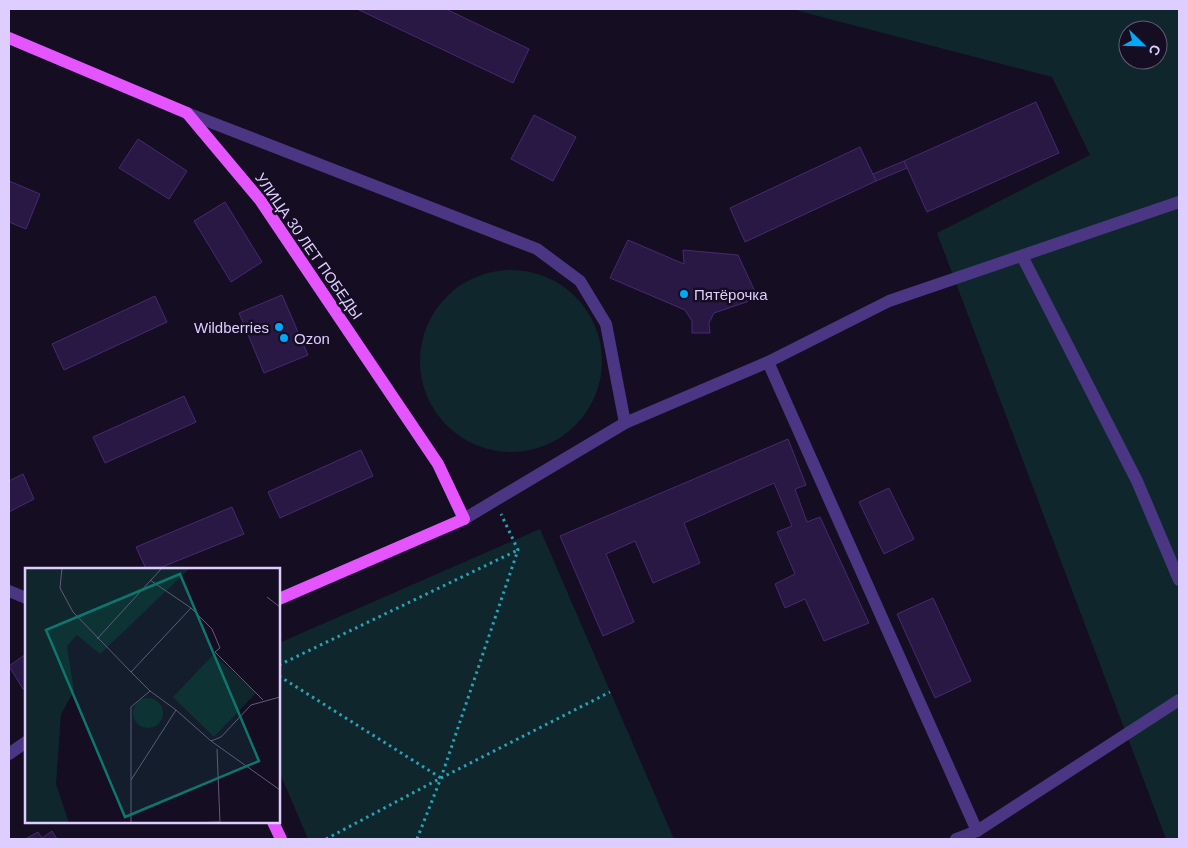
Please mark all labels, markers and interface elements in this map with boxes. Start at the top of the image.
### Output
north arrow [1118,20,1168,70]
text: С [1146,42,1164,58]
street label: УЛИЦА 30 ЛЕТ ПОБЕДЫ [252,170,366,322]
place label: Пятёрочка [694,286,768,303]
marker: Пятёрочка [678,288,690,300]
place label: Wildberries [194,319,269,336]
marker: Wildberries [273,321,285,333]
place label: Ozon [294,330,330,347]
marker: Ozon [278,332,290,344]
inset map [25,568,280,823]

